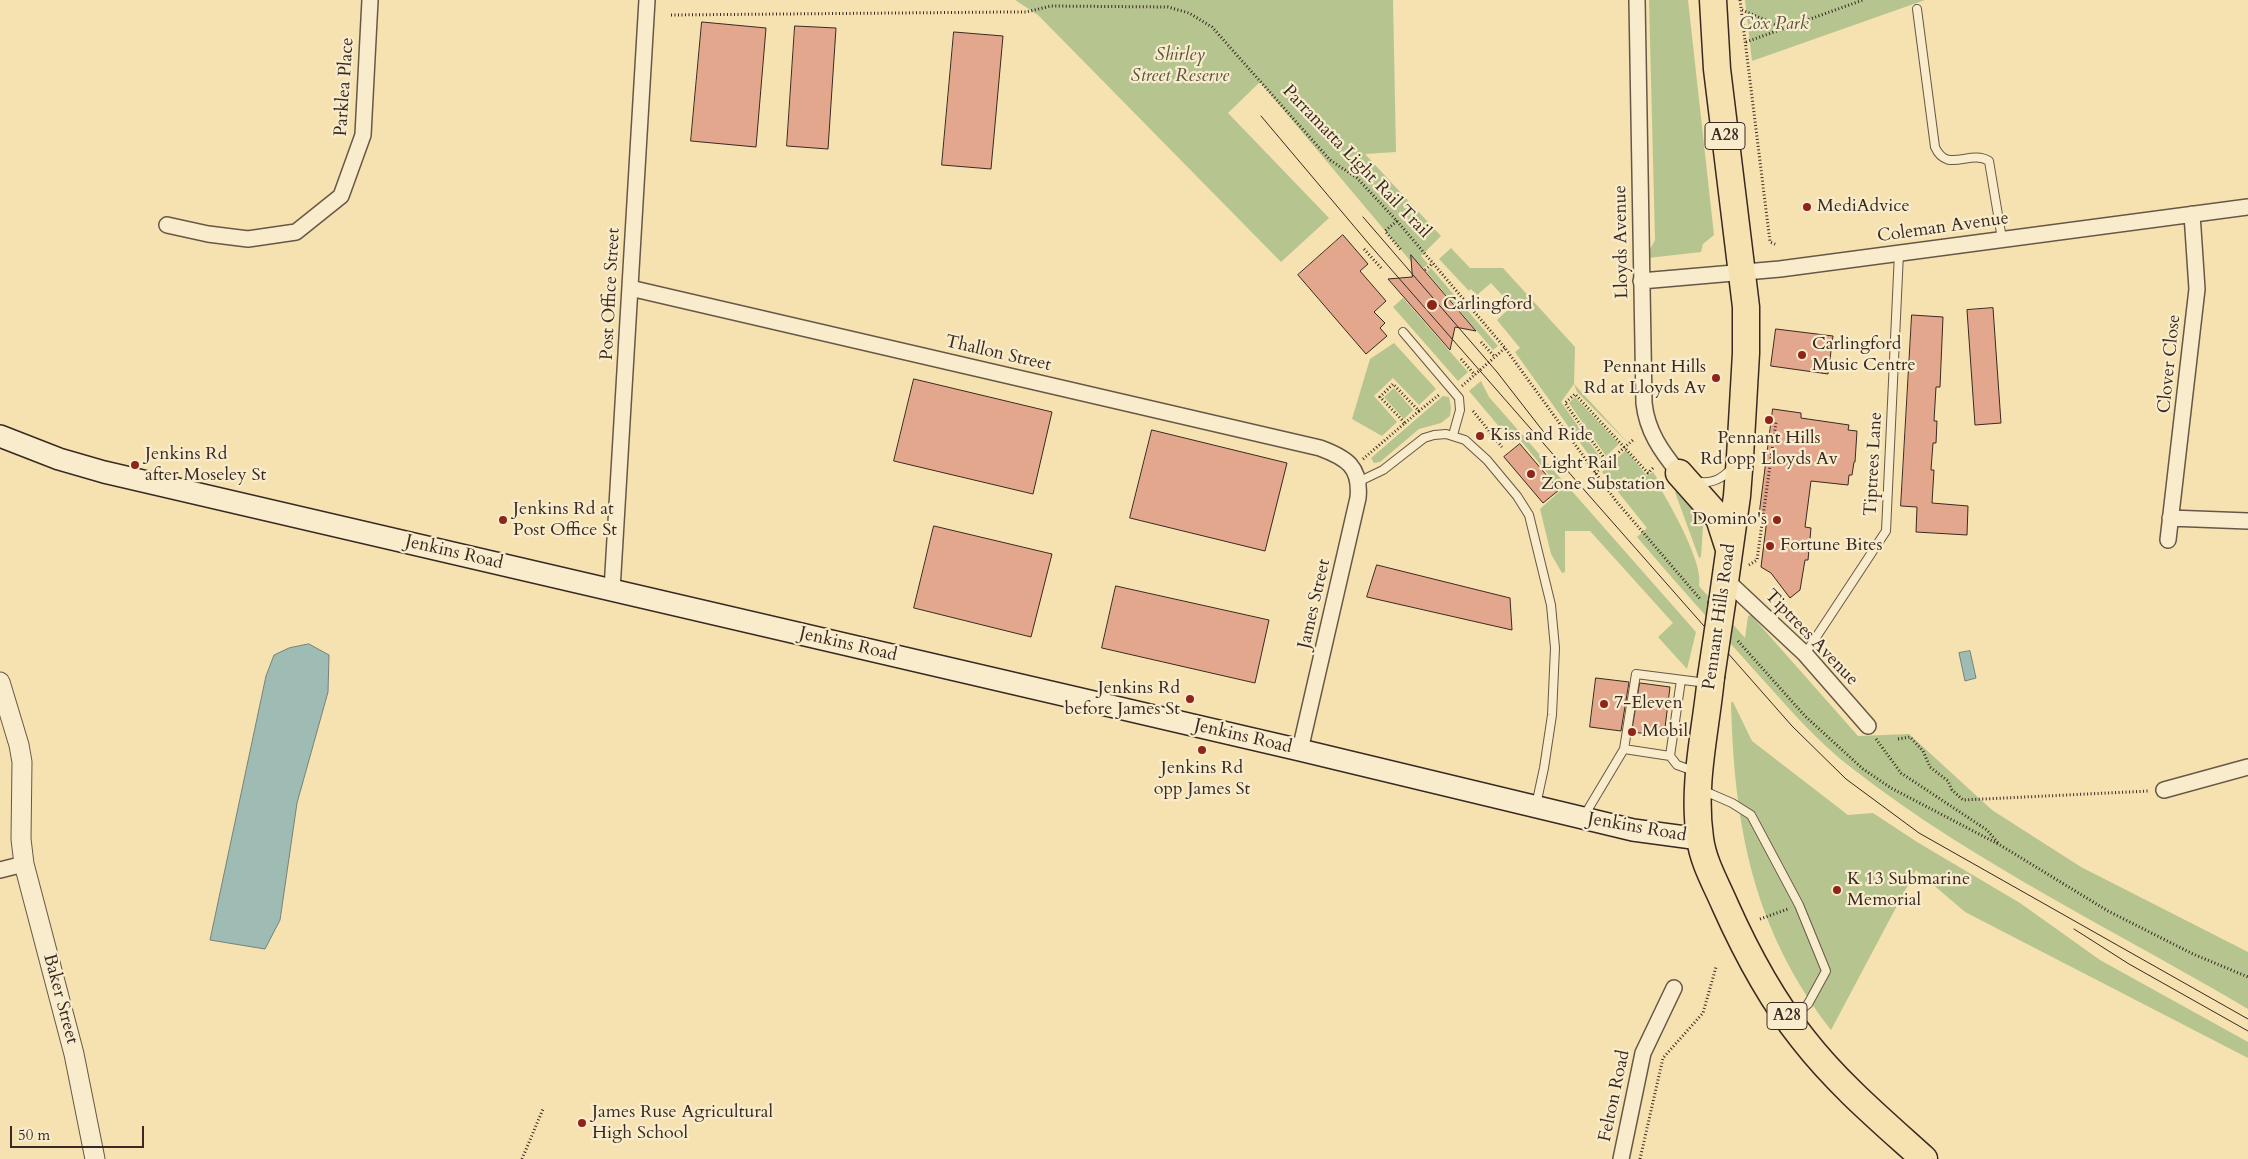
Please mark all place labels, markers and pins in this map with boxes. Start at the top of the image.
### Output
place label: MediAdvice [1817,196,1910,218]
marker: MediAdvice [1801,201,1813,213]
place label: Carlingford [1443,294,1532,316]
marker: Carlingford [1425,298,1439,312]
place label: Carlingford Music Centre [1812,334,1916,376]
marker: Carlingford Music Centre [1796,349,1808,361]
place label: Pennant Hills Rd at Lloyds Av [1584,357,1706,399]
marker: Pennant Hills Rd at Lloyds Av [1710,372,1722,384]
marker: Pennant Hills Rd opp Lloyds Av [1763,414,1775,426]
place label: Kiss and Ride [1490,425,1593,447]
place label: Pennant Hills Rd opp Lloyds Av [1700,428,1838,470]
marker: Kiss and Ride [1474,430,1486,442]
place label: Jenkins Rd after Moseley St [145,444,266,486]
place label: Light Rail Zone Substation [1541,453,1666,496]
marker: Jenkins Rd after Moseley St [129,459,141,471]
marker: Light Rail Zone Substation [1525,468,1537,480]
place label: Jenkins Rd at Post Office St [513,499,617,542]
place label: Domino's [1692,509,1767,531]
marker: Jenkins Rd at Post Office St [497,514,509,526]
marker: Domino's [1771,514,1783,526]
place label: Fortune Bites [1780,535,1883,557]
marker: Fortune Bites [1764,540,1776,552]
place label: Jenkins Rd before James St [1065,678,1180,721]
marker: Jenkins Rd before James St [1184,693,1196,705]
place label: 7-Eleven [1614,693,1683,715]
marker: 7-Eleven [1598,698,1610,710]
place label: Mobil [1642,721,1688,743]
marker: Mobil [1626,726,1638,738]
marker: Jenkins Rd opp James St [1196,744,1208,756]
place label: Jenkins Rd opp James St [1154,758,1250,801]
place label: K 13 Submarine Memorial [1847,869,1970,912]
marker: K 13 Submarine Memorial [1831,884,1843,896]
place label: James Ruse Agricultural High School [592,1102,773,1144]
marker: James Ruse Agricultural High School [576,1117,588,1129]

